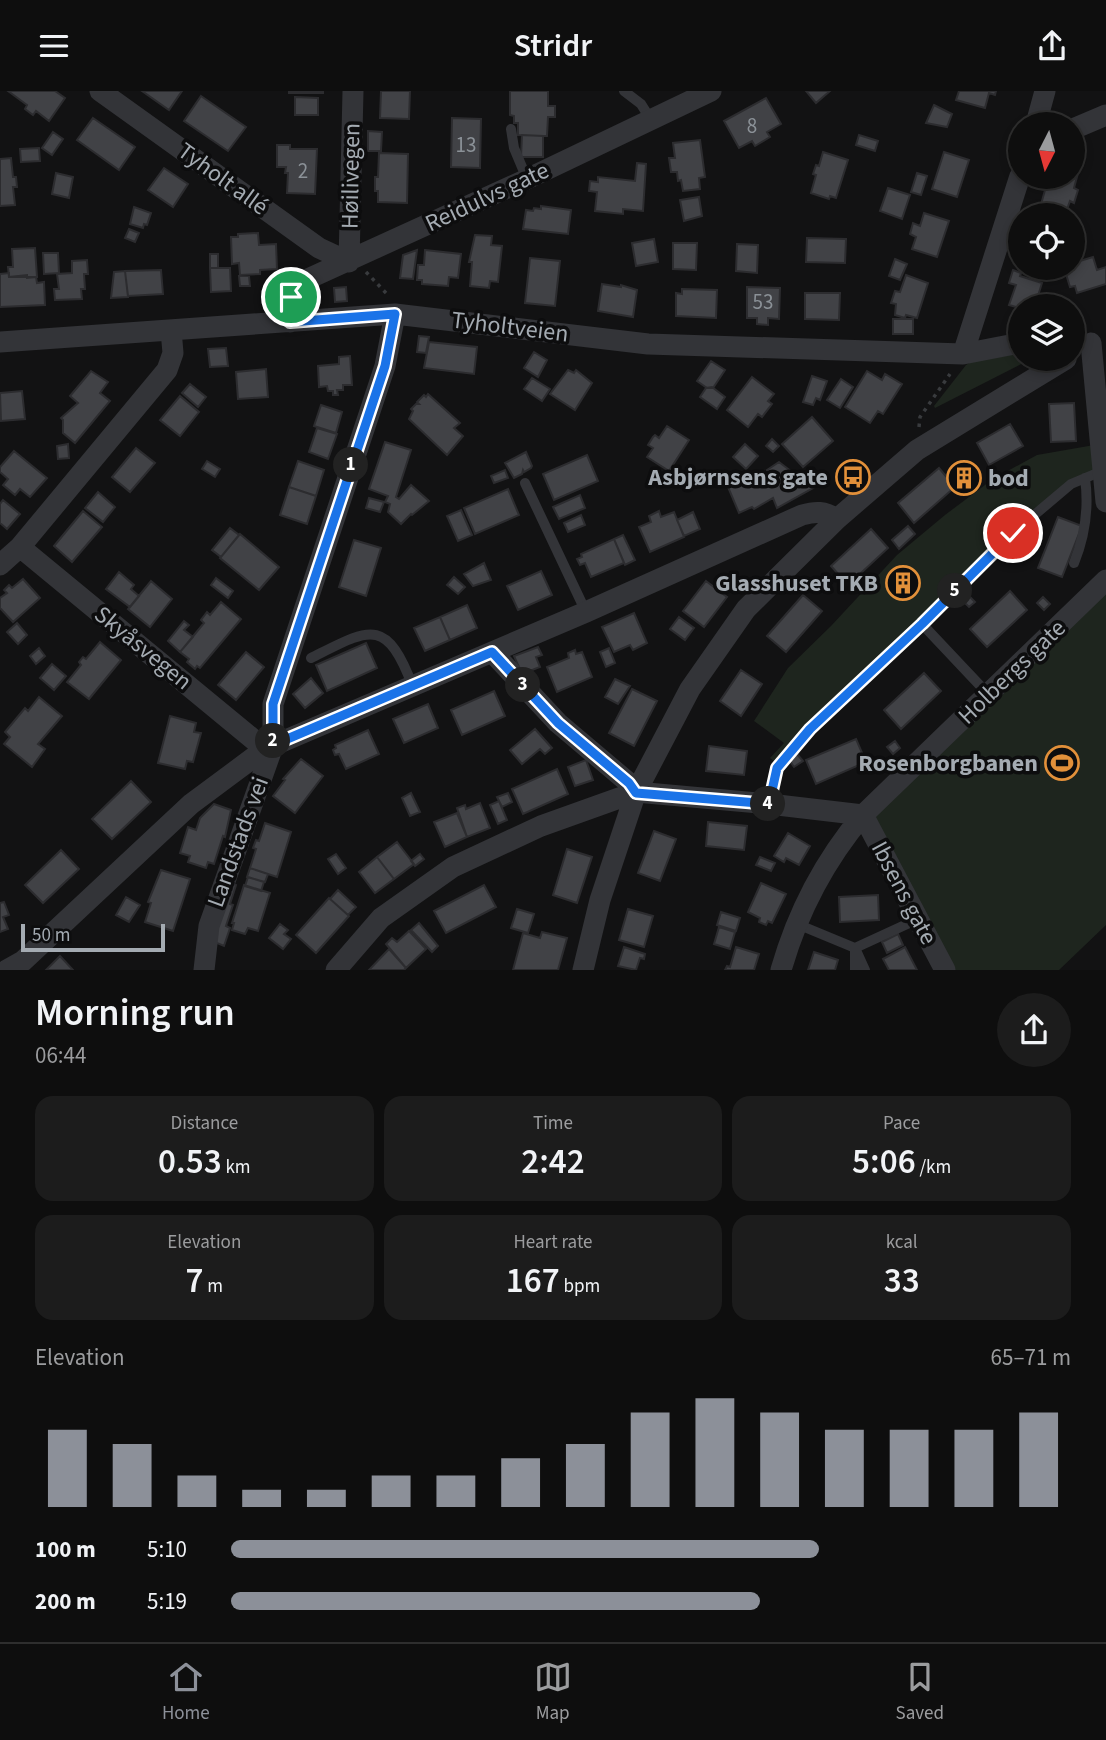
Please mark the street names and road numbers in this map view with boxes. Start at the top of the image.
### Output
street label: Høilivegen [333,123,369,229]
street label: Tyholt allé [170,134,276,224]
street label: Reidulvs gate [419,153,555,241]
street label: Tyholtveien [450,302,570,352]
street label: Skyåsvegen [86,598,200,698]
street label: Holbergs gate [950,611,1074,733]
street label: Landstads vei [198,772,278,912]
street label: Ibsens gate [862,835,946,951]

